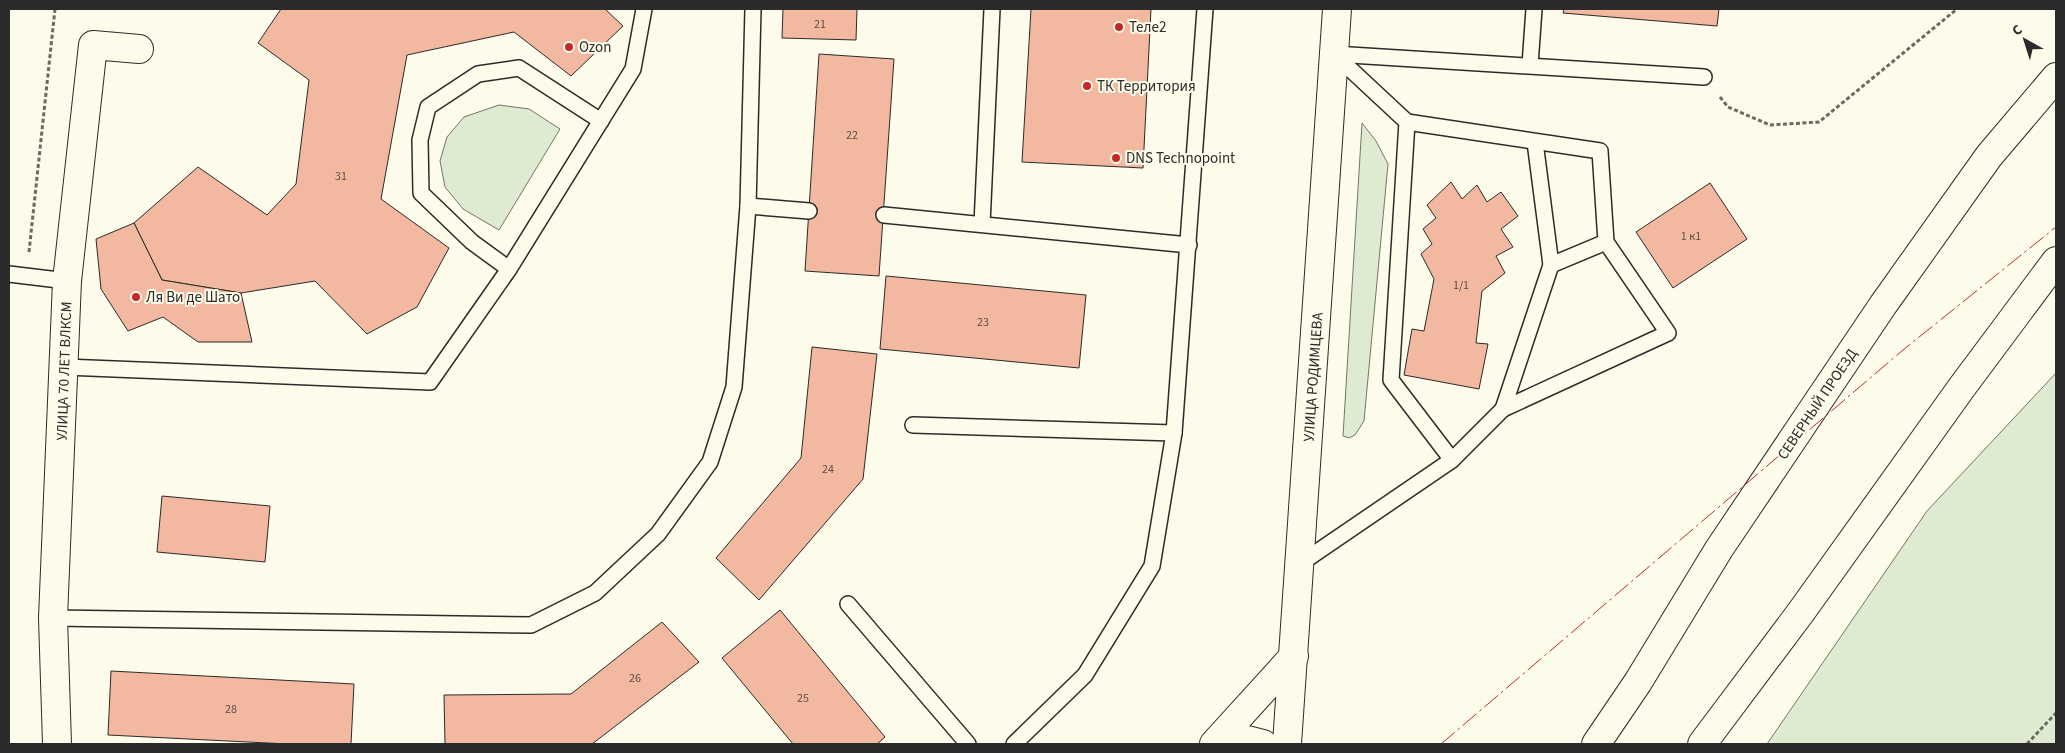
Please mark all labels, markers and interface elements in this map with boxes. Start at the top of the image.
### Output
north arrow [2000,15,2050,65]
house number: 21 [814,16,826,33]
place label: Теле2 [1129,17,1166,38]
text: С [2008,20,2027,41]
marker: Теле2 [1113,21,1125,33]
place label: Ozon [579,37,611,58]
marker: Ozon [563,41,575,53]
place label: ТК Территория [1097,76,1196,97]
marker: ТК Территория [1081,80,1093,92]
house number: 22 [846,127,858,144]
place label: DNS Technopoint [1126,148,1235,169]
marker: DNS Technopoint [1110,152,1122,164]
house number: 31 [335,168,347,185]
house number: 1 к1 [1681,228,1701,245]
house number: 1/1 [1453,277,1469,294]
place label: Ля Ви де Шато [146,287,240,308]
marker: Ля Ви де Шато [130,291,142,303]
street label: УЛИЦА 70 ЛЕТ ВЛКСМ [52,301,77,441]
street label: УЛИЦА РОДИМЦЕВА [1299,311,1329,442]
house number: 23 [977,314,989,331]
street label: СЕВЕРНЫЙ ПРОЕЗД [1772,344,1863,464]
house number: 24 [822,461,834,478]
house number: 26 [629,670,641,687]
house number: 25 [797,690,809,707]
house number: 28 [225,701,237,718]

